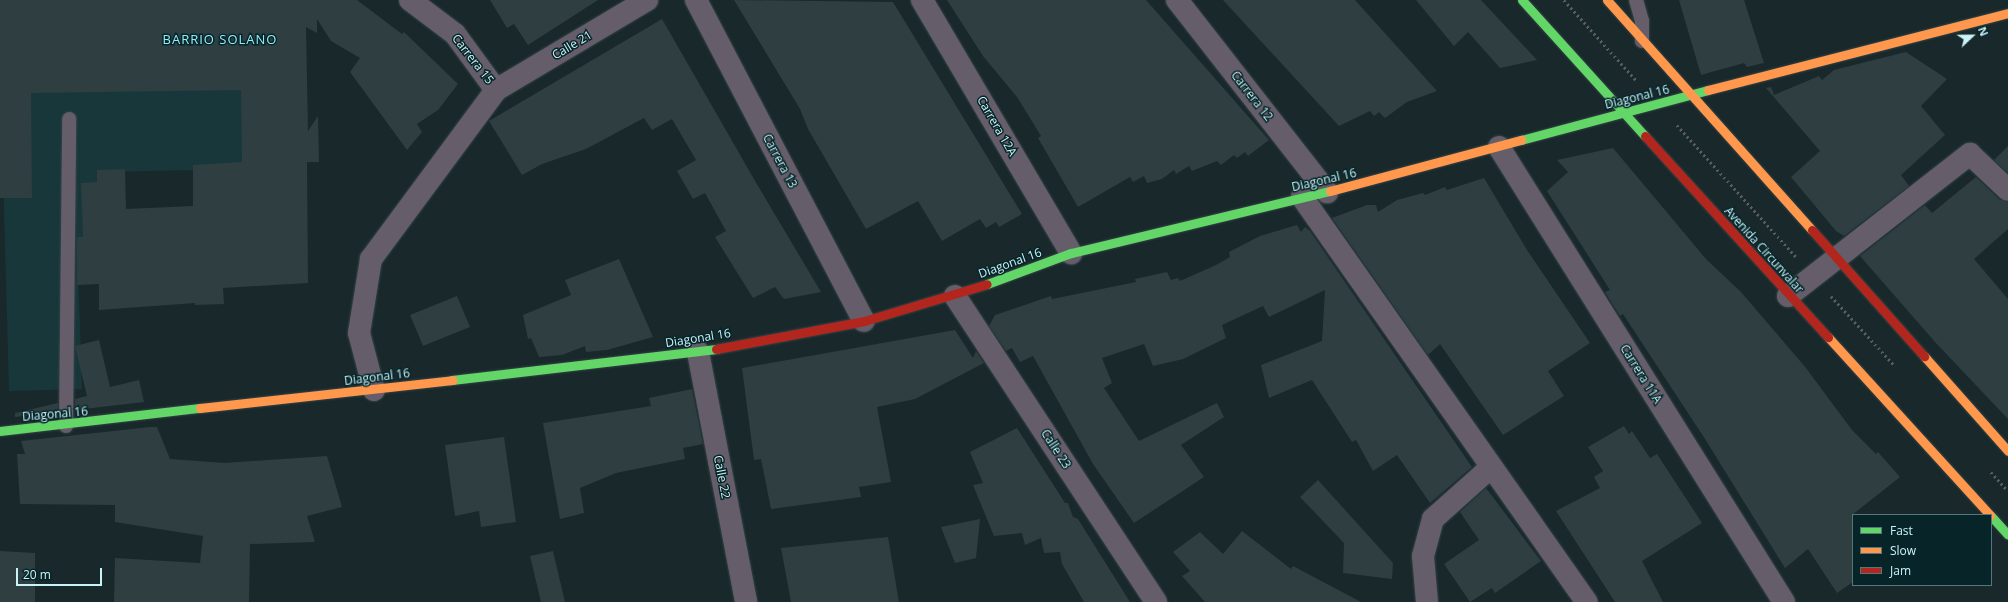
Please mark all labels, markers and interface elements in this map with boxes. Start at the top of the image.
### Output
north arrow [1952,16,1992,56]
text: N [1975,24,1992,38]
street label: Calle 21 [549,28,595,62]
district label: BARRIO SOLANO [163,31,277,47]
street label: Carrera 15 [449,31,497,87]
street label: Carrera 12 [1228,68,1276,124]
street label: Diagonal 16 [1603,82,1671,112]
street label: Carrera 12A [974,93,1020,159]
street label: Carrera 13 [760,131,800,191]
street label: Diagonal 16 [1290,166,1358,194]
street label: Avenida Circunvalar [1721,204,1807,296]
street label: Diagonal 16 [977,245,1043,281]
street label: Diagonal 16 [664,326,732,350]
street label: Carrera 11A [1617,342,1665,406]
street label: Diagonal 16 [343,366,411,388]
street label: Diagonal 16 [21,404,89,424]
street label: Calle 23 [1038,427,1074,471]
street label: Calle 22 [711,454,733,500]
legend [1852,514,1992,586]
text: Fast [1890,522,1913,539]
text: Slow [1890,542,1916,559]
scale bar [18,560,104,586]
text: Jam [1890,562,1911,579]
text: 20 m [23,566,51,583]

